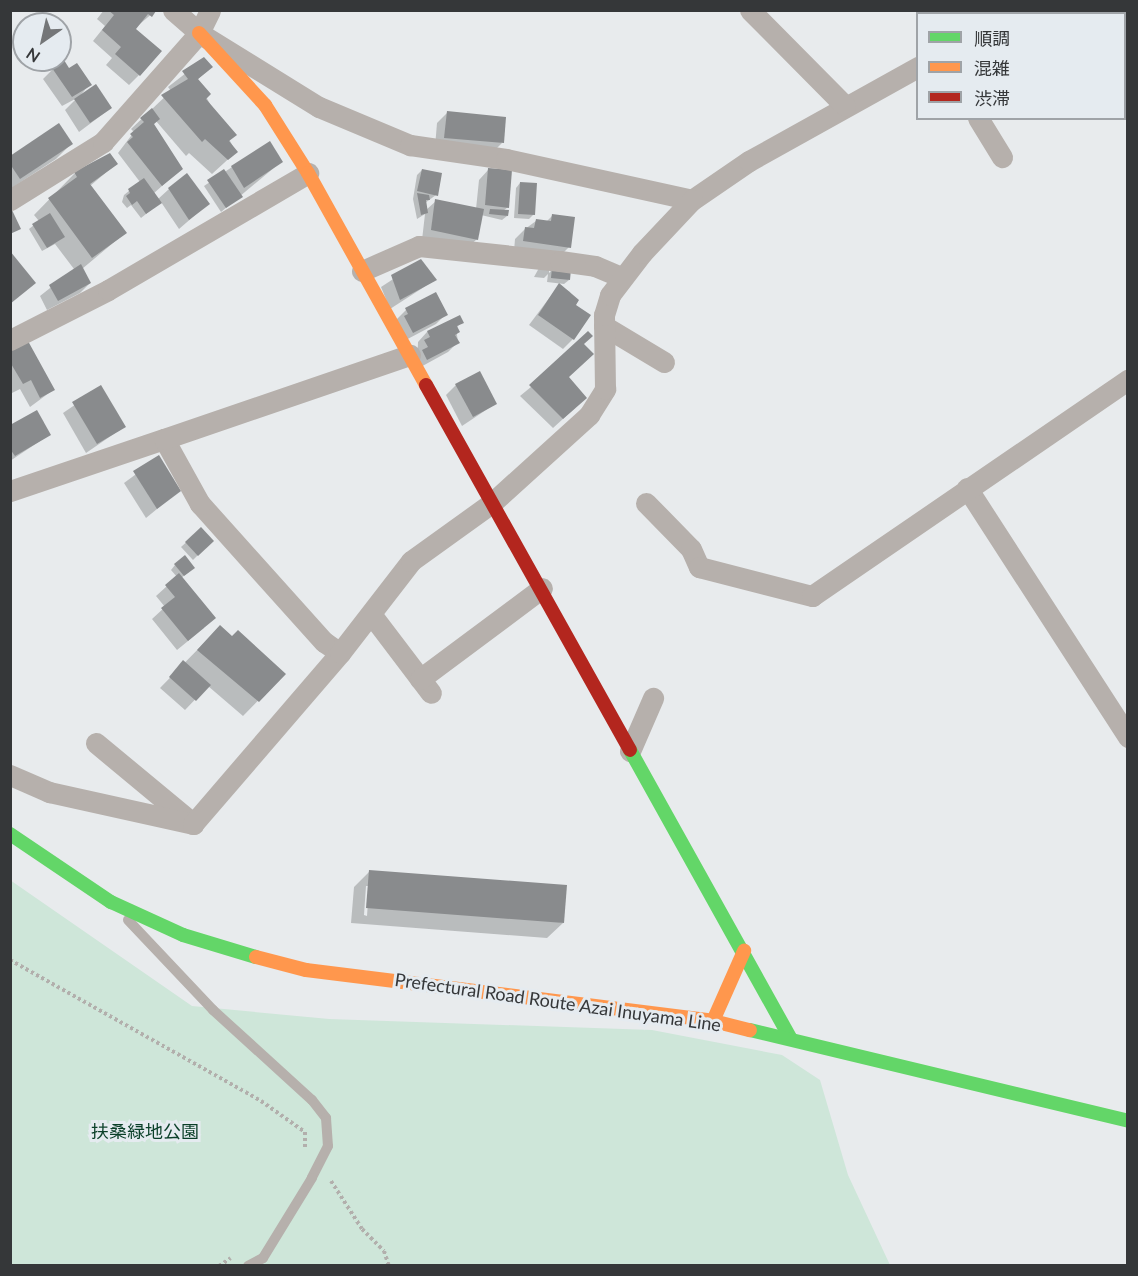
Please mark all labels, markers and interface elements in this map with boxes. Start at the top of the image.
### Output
north arrow [12,12,72,72]
legend [916,12,1126,120]
text: 順調 [974,27,1010,49]
text: N [22,44,43,67]
text: 混雑 [974,57,1010,79]
text: 渋滞 [974,87,1010,109]
street label: Prefectural Road Route Azai Inuyama Line [393,968,723,1036]
park label: 扶桑緑地公園 [91,1120,199,1142]

